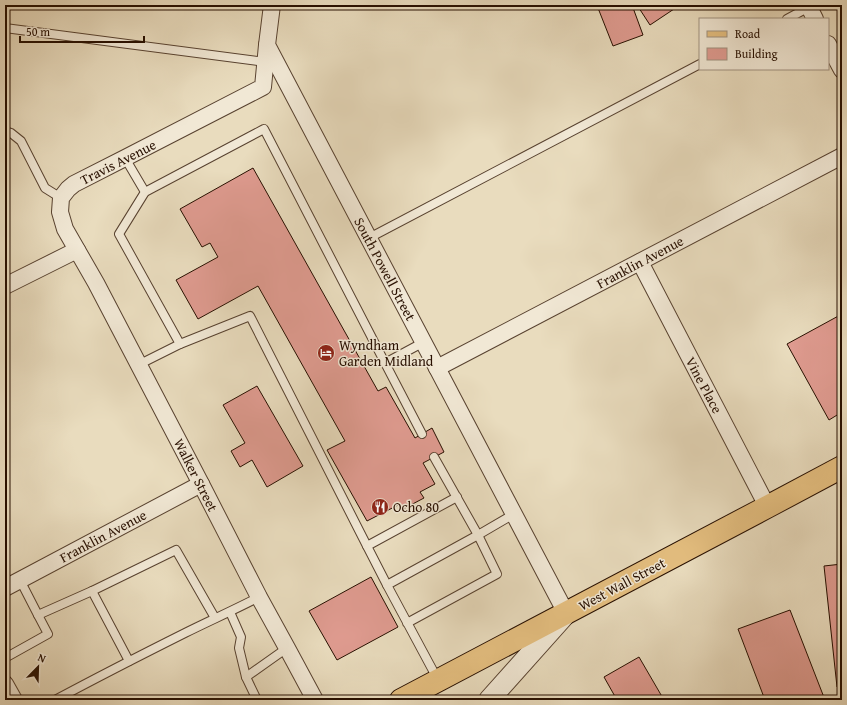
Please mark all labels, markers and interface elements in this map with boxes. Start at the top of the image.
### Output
scale bar [20,18,144,44]
legend [699,18,829,70]
text: 50 m [26,23,50,40]
text: Road [735,25,761,42]
text: Building [735,45,778,62]
street label: Travis Avenue [77,134,160,190]
street label: South Powell Street [349,214,421,324]
street label: Franklin Avenue [593,230,687,293]
place label: Wyndham Garden Midland [339,335,434,371]
hotel icon: Wyndham Garden Midland [316,343,336,363]
street label: Vine Place [681,353,727,417]
street label: Walker Street [169,435,223,515]
restaurant icon: Ocho 80 [370,497,390,517]
place label: Ocho 80 [393,497,439,517]
street label: Franklin Avenue [56,504,150,567]
street label: West Wall Street [575,553,669,615]
north arrow [18,647,58,687]
text: N [35,649,49,667]

